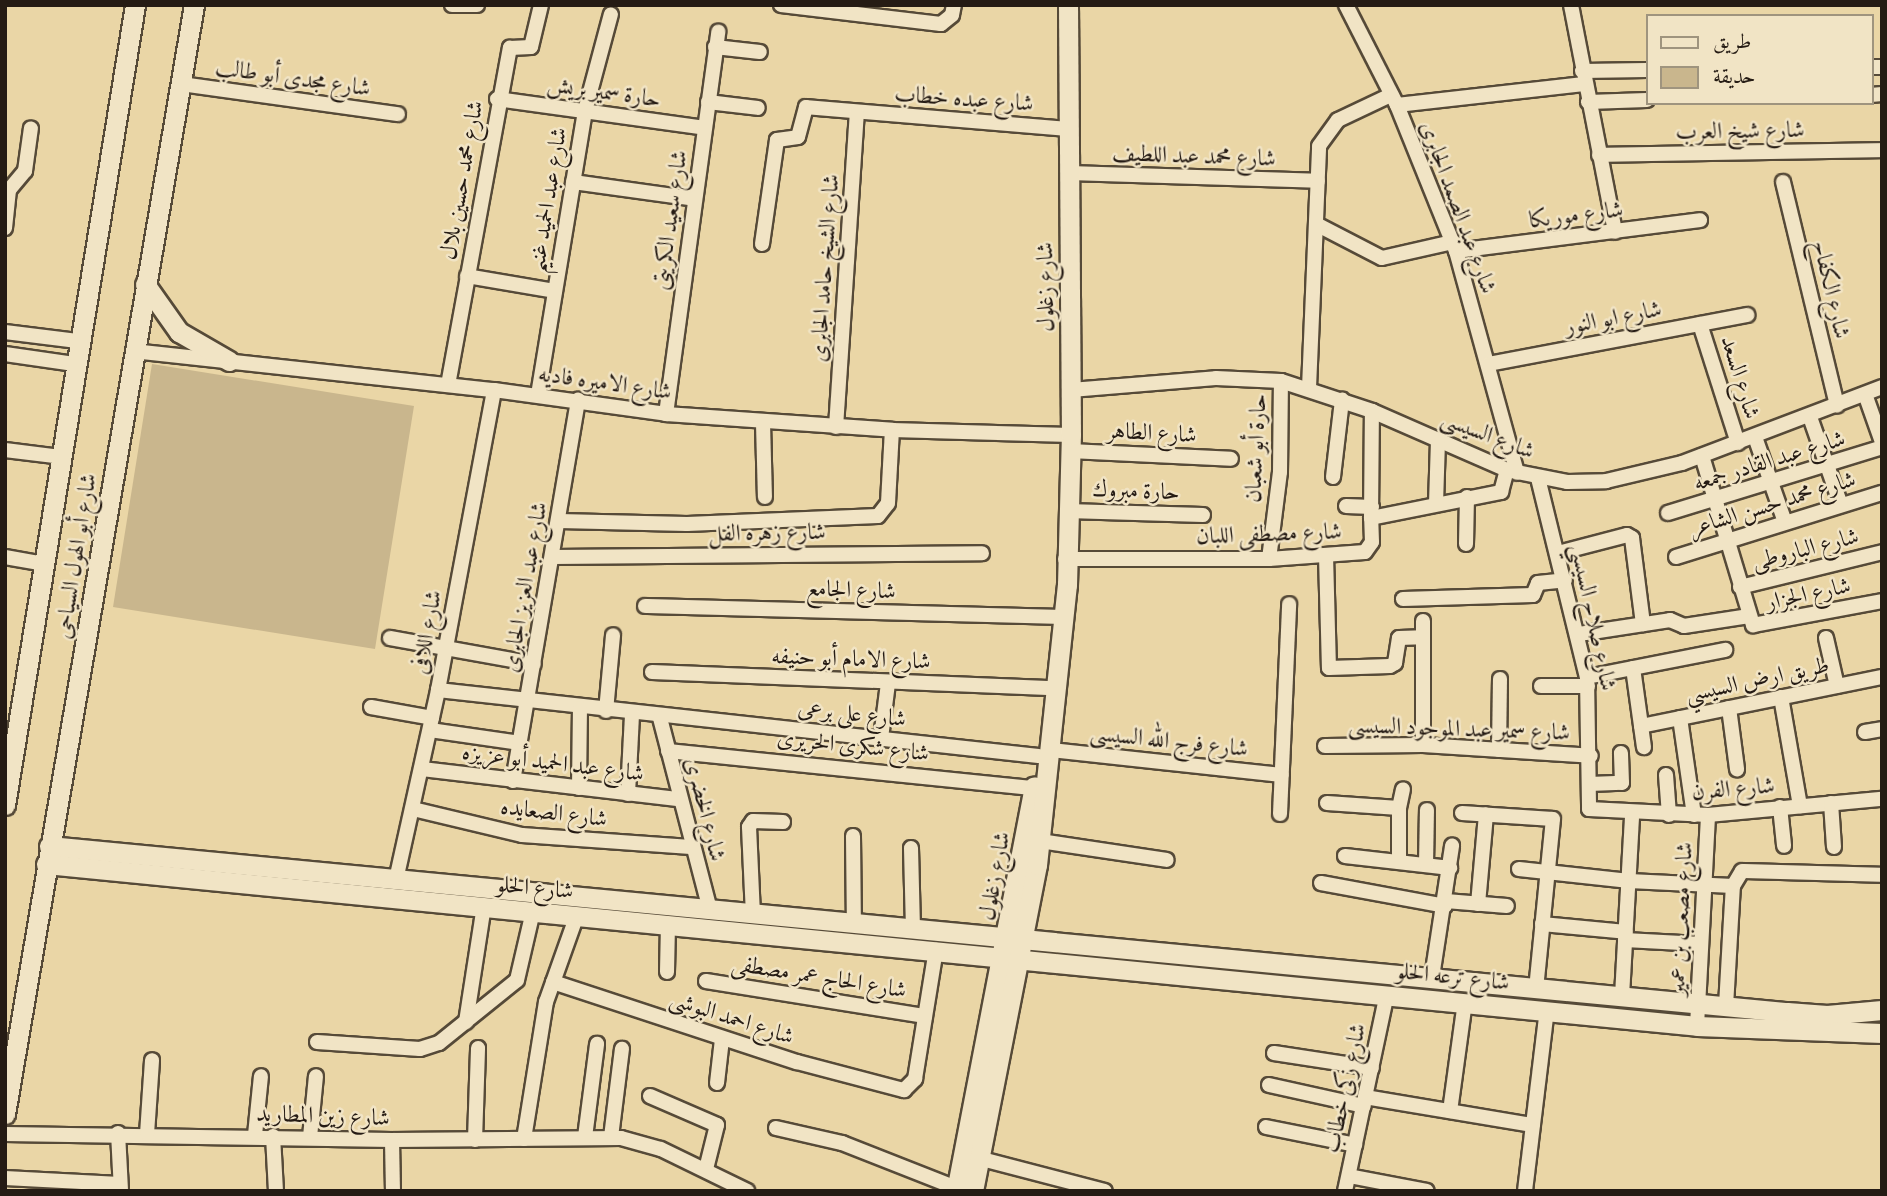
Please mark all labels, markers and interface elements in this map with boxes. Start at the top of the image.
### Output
legend [1646,14,1873,105]
text: طريق [1713,27,1751,54]
street label: شارع مجدى أبو طالب [214,52,372,102]
text: حديقة [1713,62,1756,89]
street label: حارة سمير بريش [545,69,663,113]
street label: شارع عبده خطاب [894,79,1034,117]
street label: شارع محمد حسين بلال [433,98,489,262]
street label: شارع شيخ العرب [1675,115,1805,145]
street label: شارع عبد الصمد الجابرى [1415,117,1503,297]
street label: شارع عبد الحميد غنيم [522,125,572,275]
street label: شارع محمد عبد اللطيف [1112,138,1276,172]
street label: شارع سعيد الكريتى [646,148,692,292]
street label: شارع الشيخ حامد الجابرى [804,173,844,363]
street label: شارع موريكا [1528,195,1624,233]
street label: شارع الكفاح [1807,237,1857,341]
street label: شارع زغلول [1030,242,1060,332]
street label: شارع ابو النور [1562,294,1664,340]
street label: شارع السعد [1715,332,1767,422]
street label: شارع الاميره فاديه [537,359,673,405]
street label: حارة أبو شعبان [1238,393,1272,503]
street label: شارع السيسى [1437,404,1539,464]
street label: شارع الطاهر [1106,416,1198,448]
street label: شارع عبد القادر جمعه [1690,424,1848,496]
street label: شارع محمد حسن الشاعر [1685,465,1859,541]
street label: شارع أبو الهول السياحى [48,471,102,641]
street label: حارة مبروك [1092,475,1180,505]
street label: شارع عبد العزيز الجابرى [495,500,553,674]
street label: شارع زهره الفل [708,517,826,547]
street label: شارع مصطفى اللبان [1196,517,1342,549]
street label: شارع الباروطى [1749,521,1861,575]
street label: شارع صلاح السيسي [1565,541,1623,693]
street label: شارع الجزار [1763,571,1853,615]
street label: شارع الجامع [806,574,896,604]
street label: شارع اللافى [405,588,447,676]
street label: شارع الامام أبو حنيفه [771,641,931,675]
street label: طريق ارض السيسي [1682,650,1832,708]
street label: شارع على برعى [796,694,908,732]
street label: شارع سمير عبد الموجود السيسى [1348,710,1570,746]
street label: شارع فرج الله السيسى [1089,718,1249,762]
street label: شارع شكرى الحريرى [776,723,930,767]
street label: شارع عبد الحميد أبو عزيزه [460,737,646,787]
street label: شارع الخضرى [680,754,732,864]
street label: شارع الفرن [1690,771,1776,805]
street label: شارع الصعايده [499,792,609,832]
street label: شارع زغلول [973,829,1015,923]
street label: شارع مصعب بن عمير [1662,841,1698,997]
street label: شارع الحلو [495,870,575,904]
street label: شارع الحاج عمر مصطفى [730,949,908,1003]
street label: شارع ترعه الحلو [1395,956,1511,996]
street label: شارع احمد البوشى [666,984,798,1050]
street label: شارع زكى خطاب [1317,1021,1371,1155]
street label: شارع زين المطاريد [256,1099,390,1131]

